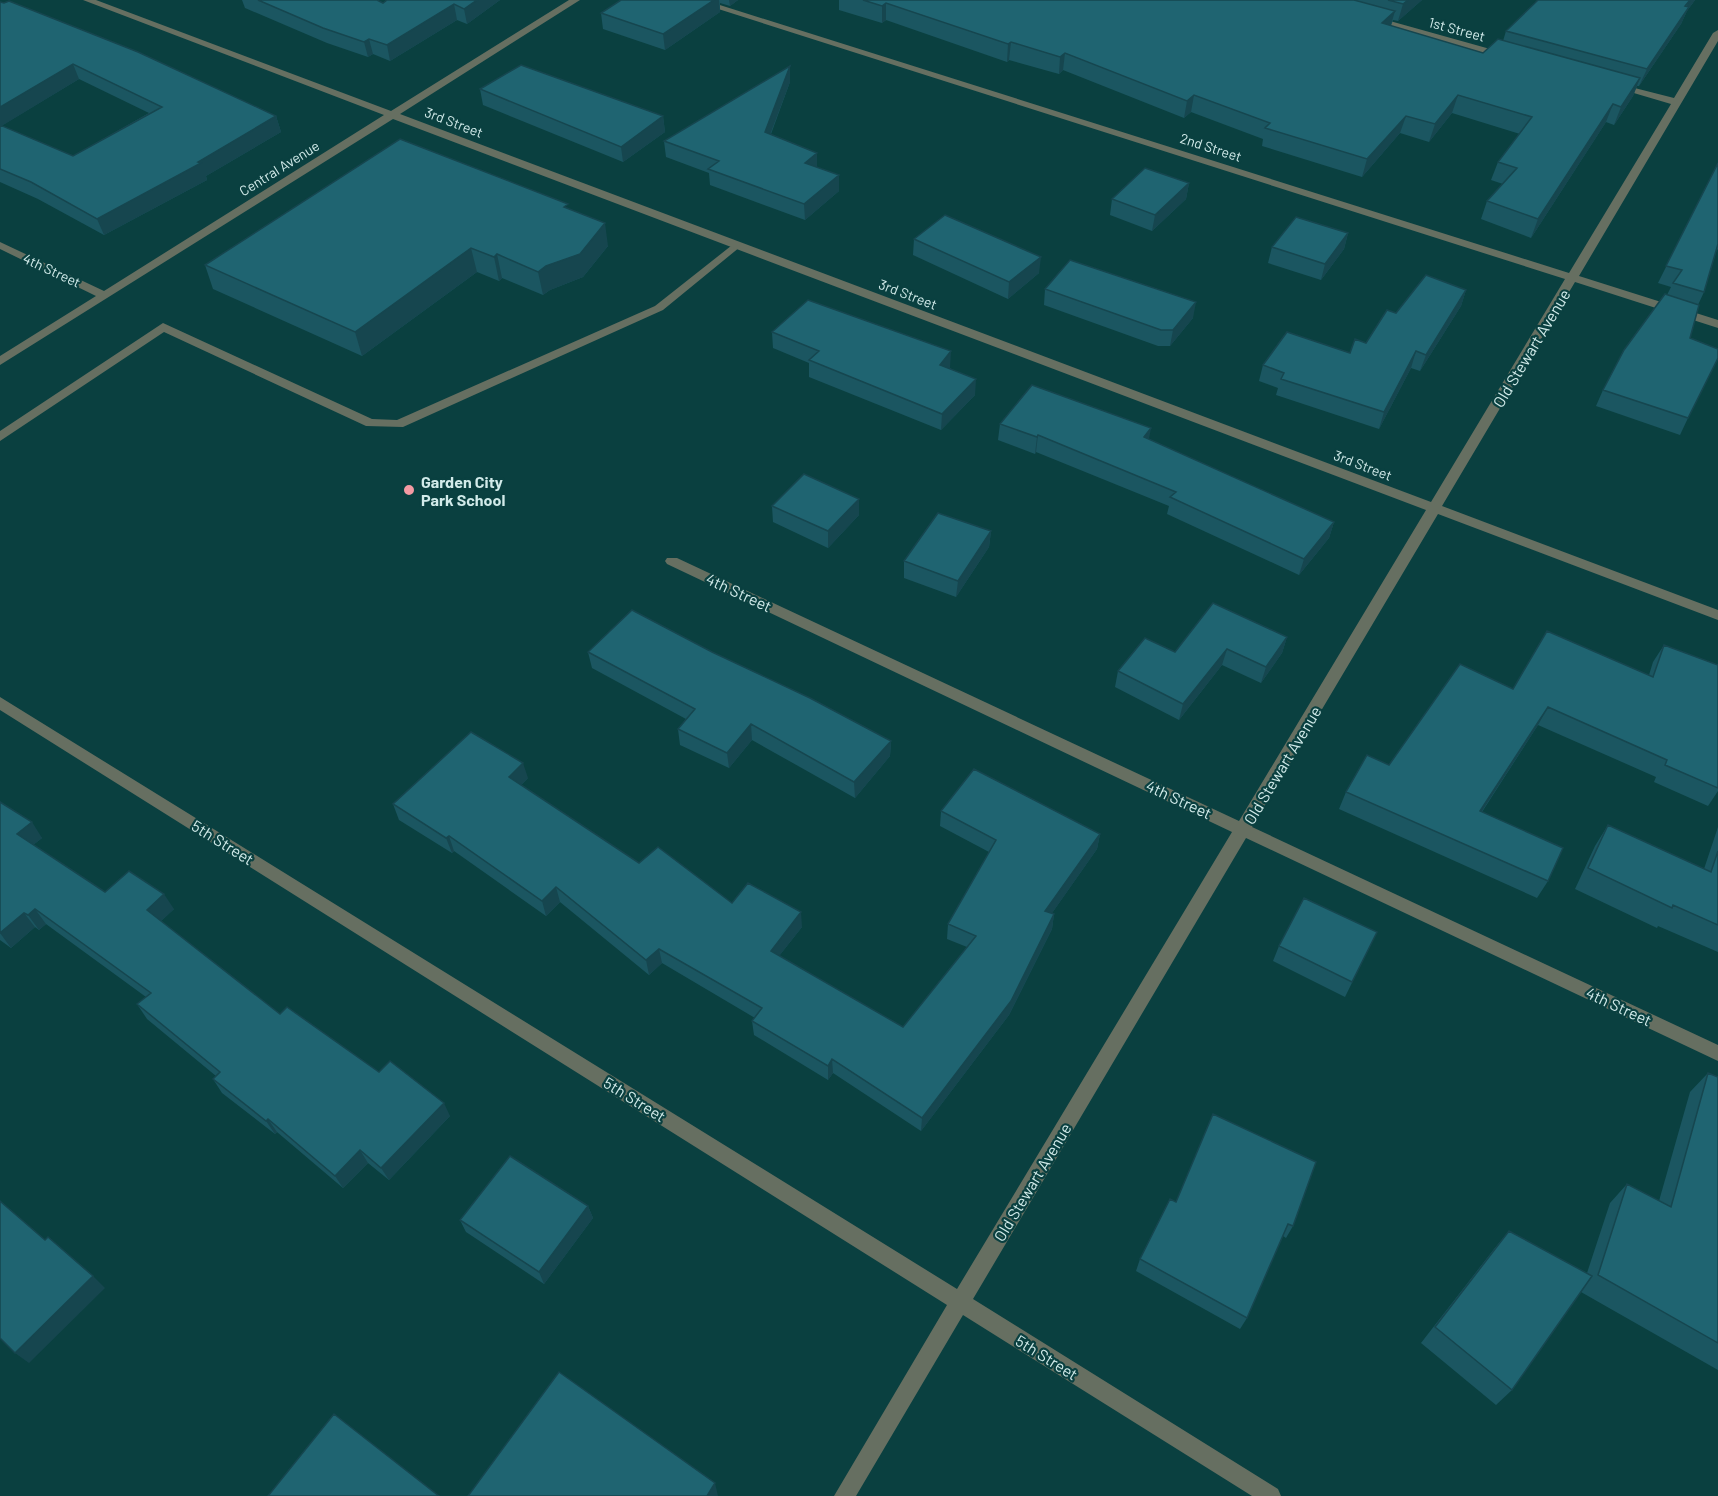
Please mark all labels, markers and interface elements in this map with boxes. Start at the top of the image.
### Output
street label: 1st Street [1427,13,1487,45]
street label: 3rd Street [423,103,485,141]
street label: 2nd Street [1178,129,1244,165]
street label: Central Avenue [236,137,322,199]
street label: 4th Street [21,249,83,291]
street label: 3rd Street [877,275,939,313]
street label: Old Stewart Avenue [1488,286,1574,410]
street label: 3rd Street [1332,446,1394,484]
place label: Garden City Park School [421,472,505,509]
marker: Garden City Park School [402,483,416,497]
street label: 4th Street [703,569,775,615]
street label: Old Stewart Avenue [1239,703,1325,827]
street label: 4th Street [1143,776,1215,822]
street label: 5th Street [188,816,258,868]
street label: 4th Street [1583,983,1655,1029]
street label: 5th Street [600,1073,670,1125]
street label: Old Stewart Avenue [989,1120,1075,1244]
street label: 5th Street [1012,1331,1082,1383]

